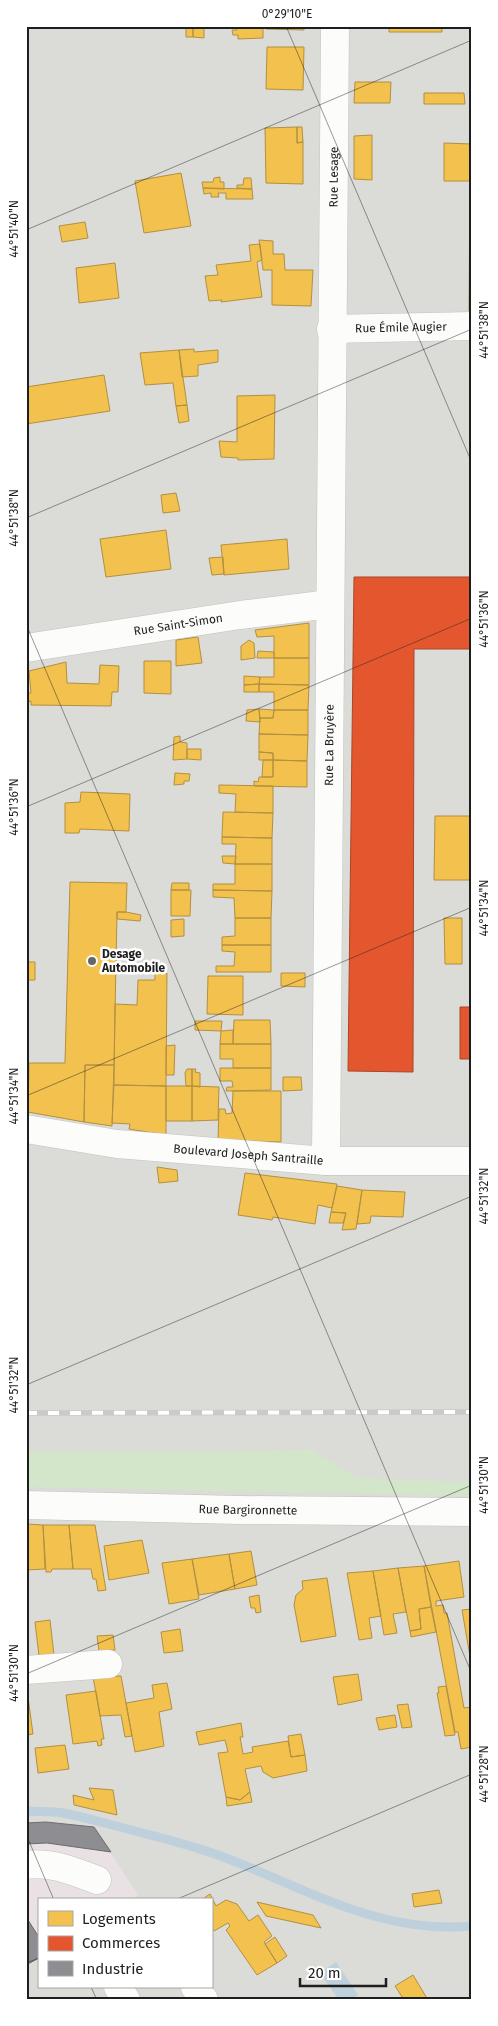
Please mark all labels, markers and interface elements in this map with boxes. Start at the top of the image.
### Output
text: 0°29'10"E [262,7,312,21]
street label: Rue Lesage [327,147,341,207]
text: 44°51'40"N [7,200,21,258]
text: 44°51'38"N [477,301,491,359]
street label: Rue Émile Augier [355,320,447,335]
text: 44°51'38"N [7,489,21,547]
text: 44°51'36"N [477,590,491,648]
street label: Rue Saint-Simon [133,611,224,638]
street label: Rue La Bruyère [322,704,337,786]
text: 44°51'36"N [7,778,21,836]
text: 44°51'34"N [477,880,491,936]
place label: Desage Automobile [101,947,166,975]
marker: Desage Automobile [86,955,98,967]
text: 44°51'34"N [7,1068,21,1124]
street label: Boulevard Joseph Santraille [173,1142,324,1168]
text: 44°51'32"N [477,1167,491,1225]
text: 44°51'32"N [7,1356,21,1414]
text: 44°51'30"N [477,1456,491,1514]
street label: Rue Bargironnette [198,1502,297,1517]
text: 44°51'30"N [7,1644,21,1702]
text: 44°51'28"N [477,1745,491,1803]
legend [38,1898,212,1988]
text: Logements [82,1910,156,1928]
text: Commerces [82,1934,160,1952]
scale bar [300,1956,387,1988]
text: Industrie [82,1960,144,1978]
text: 20 m [308,1964,341,1982]

